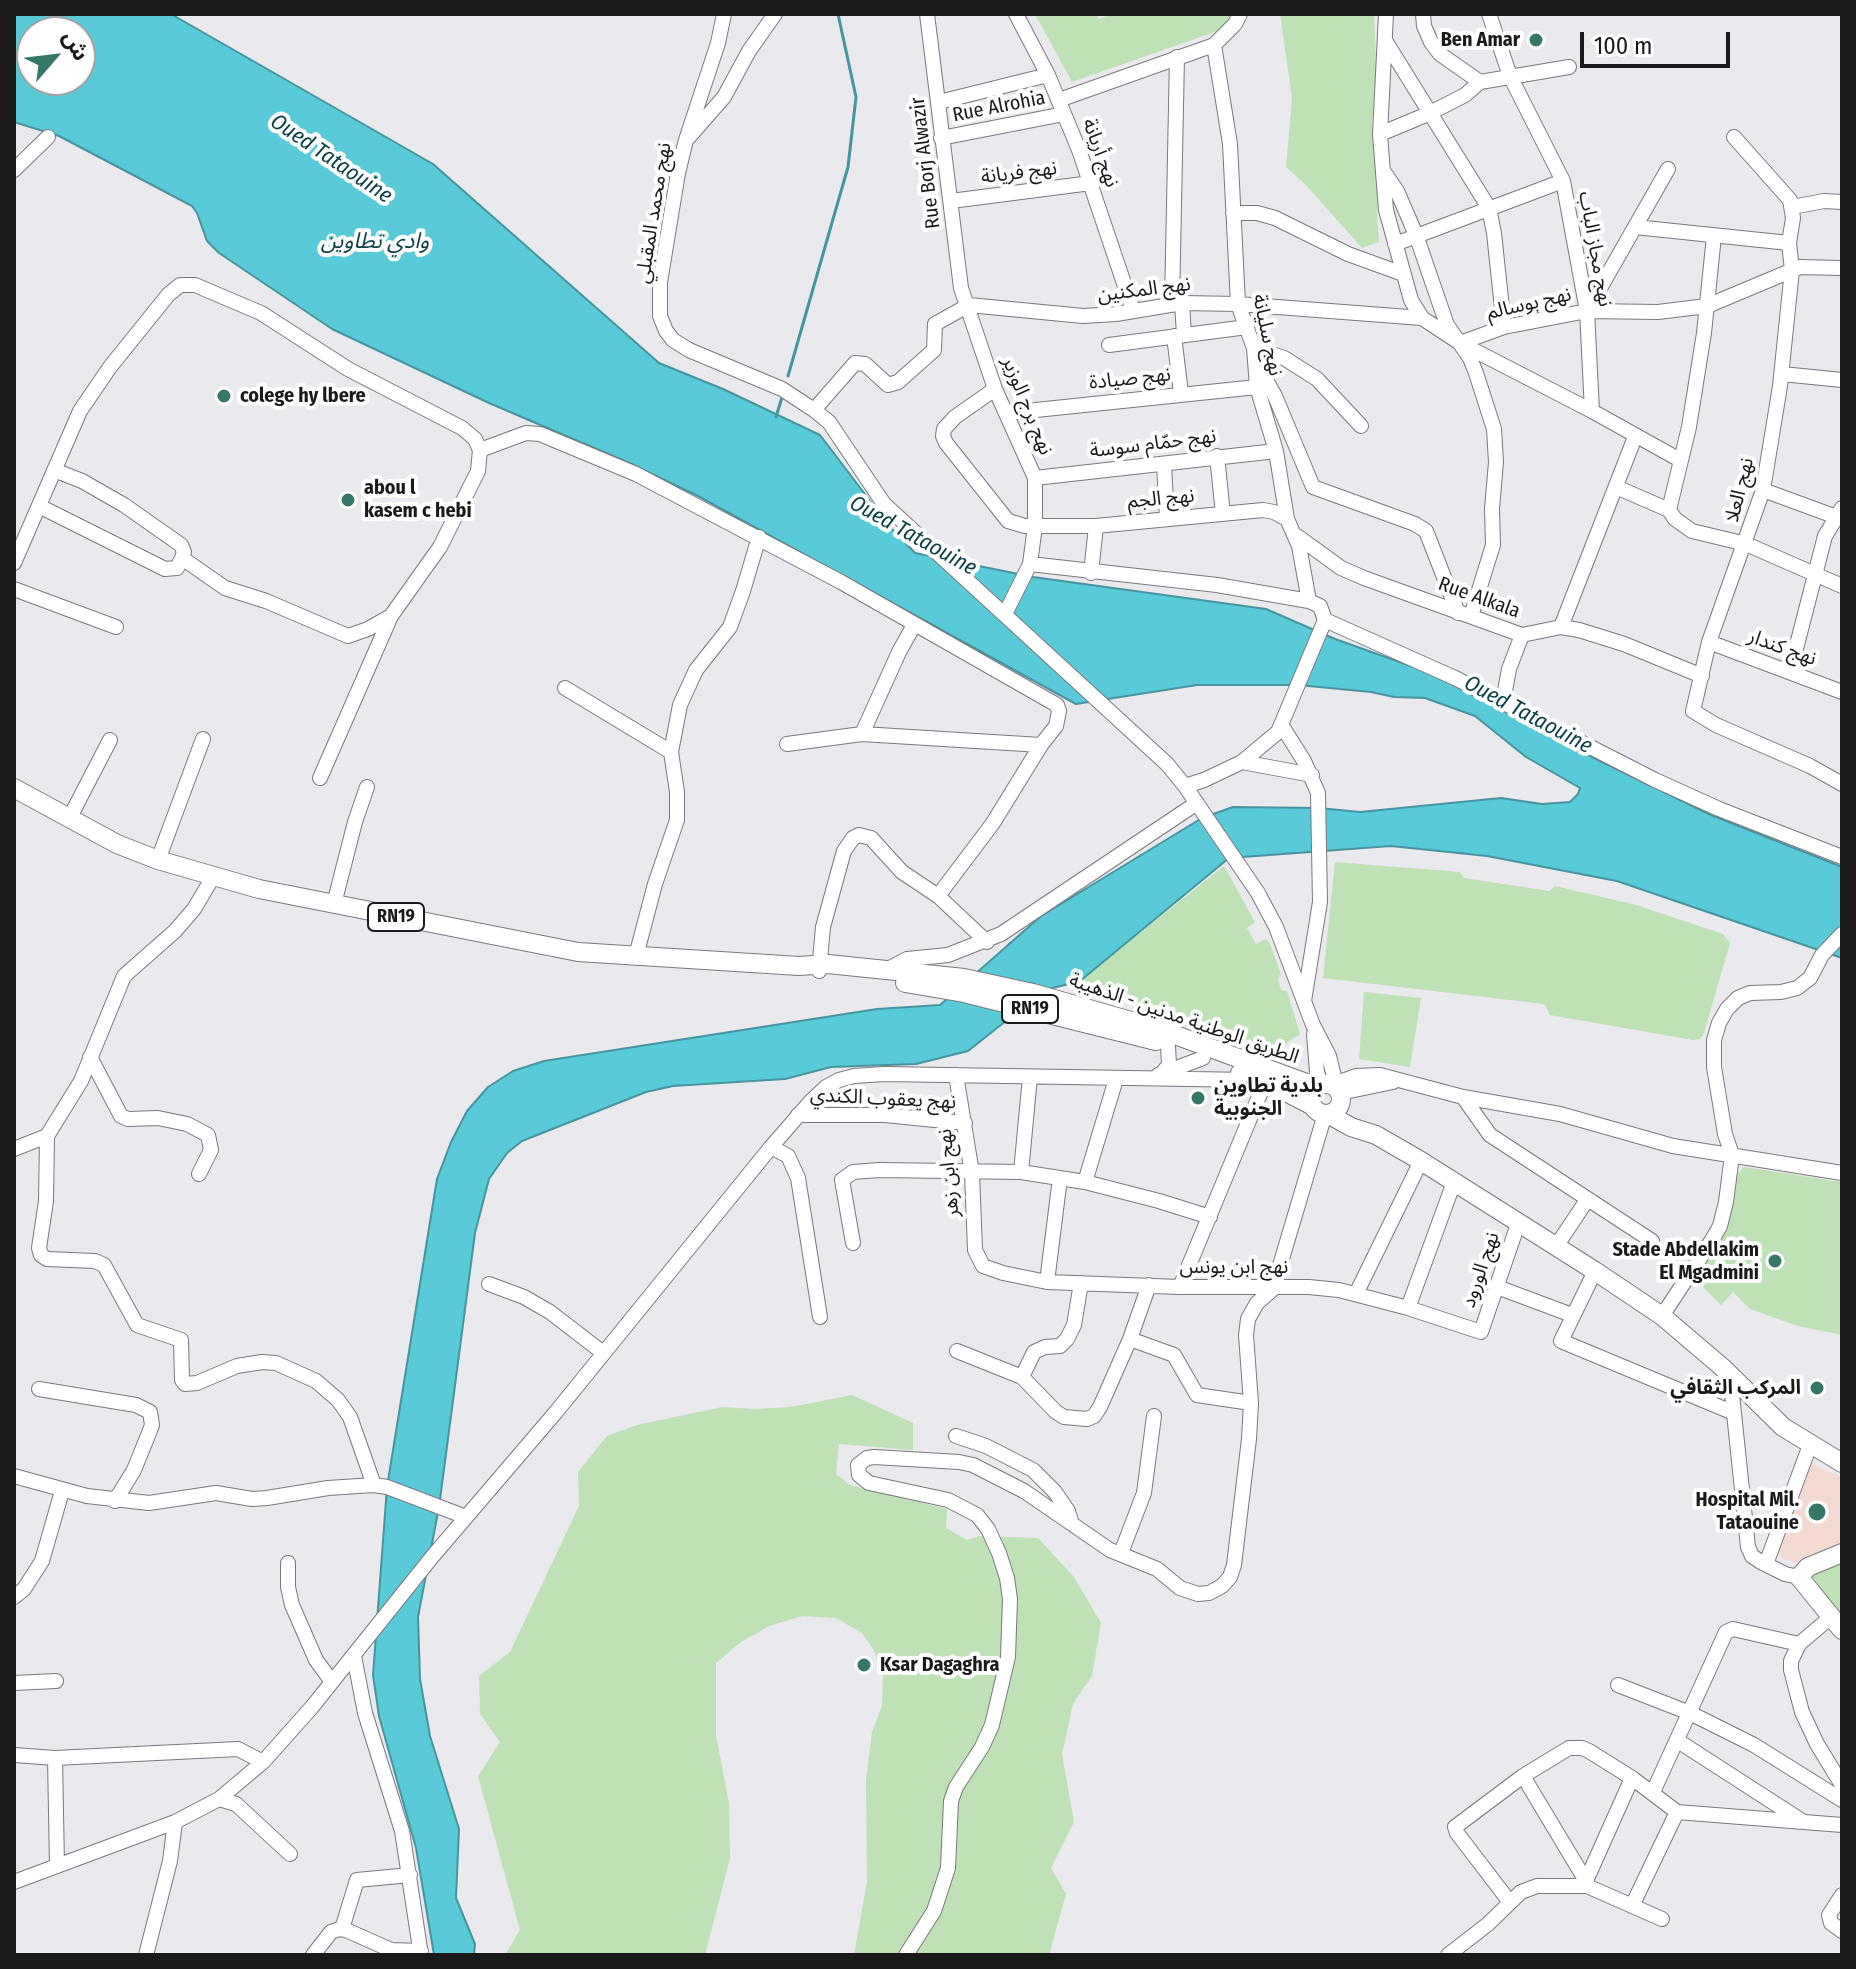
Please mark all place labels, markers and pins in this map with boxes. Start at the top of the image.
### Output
place label: Ben Amar [1441,28,1520,52]
marker: Ben Amar [1527,31,1545,49]
place label: colege hy lbere [240,384,366,408]
marker: colege hy lbere [215,387,233,405]
place label: abou l kasem c hebi [364,476,472,523]
marker: abou l kasem c hebi [339,491,357,509]
place label: بلدية تطاوين الجنوبية [1214,1074,1323,1121]
marker: بلدية تطاوين الجنوبية [1189,1089,1207,1107]
place label: Stade Abdelاakim El Mgadmini [1612,1238,1759,1285]
marker: Stade Abdelاakim El Mgadmini [1766,1252,1784,1270]
place label: المركب الثقافي [1670,1376,1801,1400]
marker: المركب الثقافي [1808,1379,1826,1397]
place label: Hospital Mil. Tataouine [1696,1488,1799,1535]
marker: Hospital Mil. Tataouine [1806,1501,1828,1523]
place label: Ksar Dagaghra [880,1653,999,1677]
marker: Ksar Dagaghra [855,1656,873,1674]

